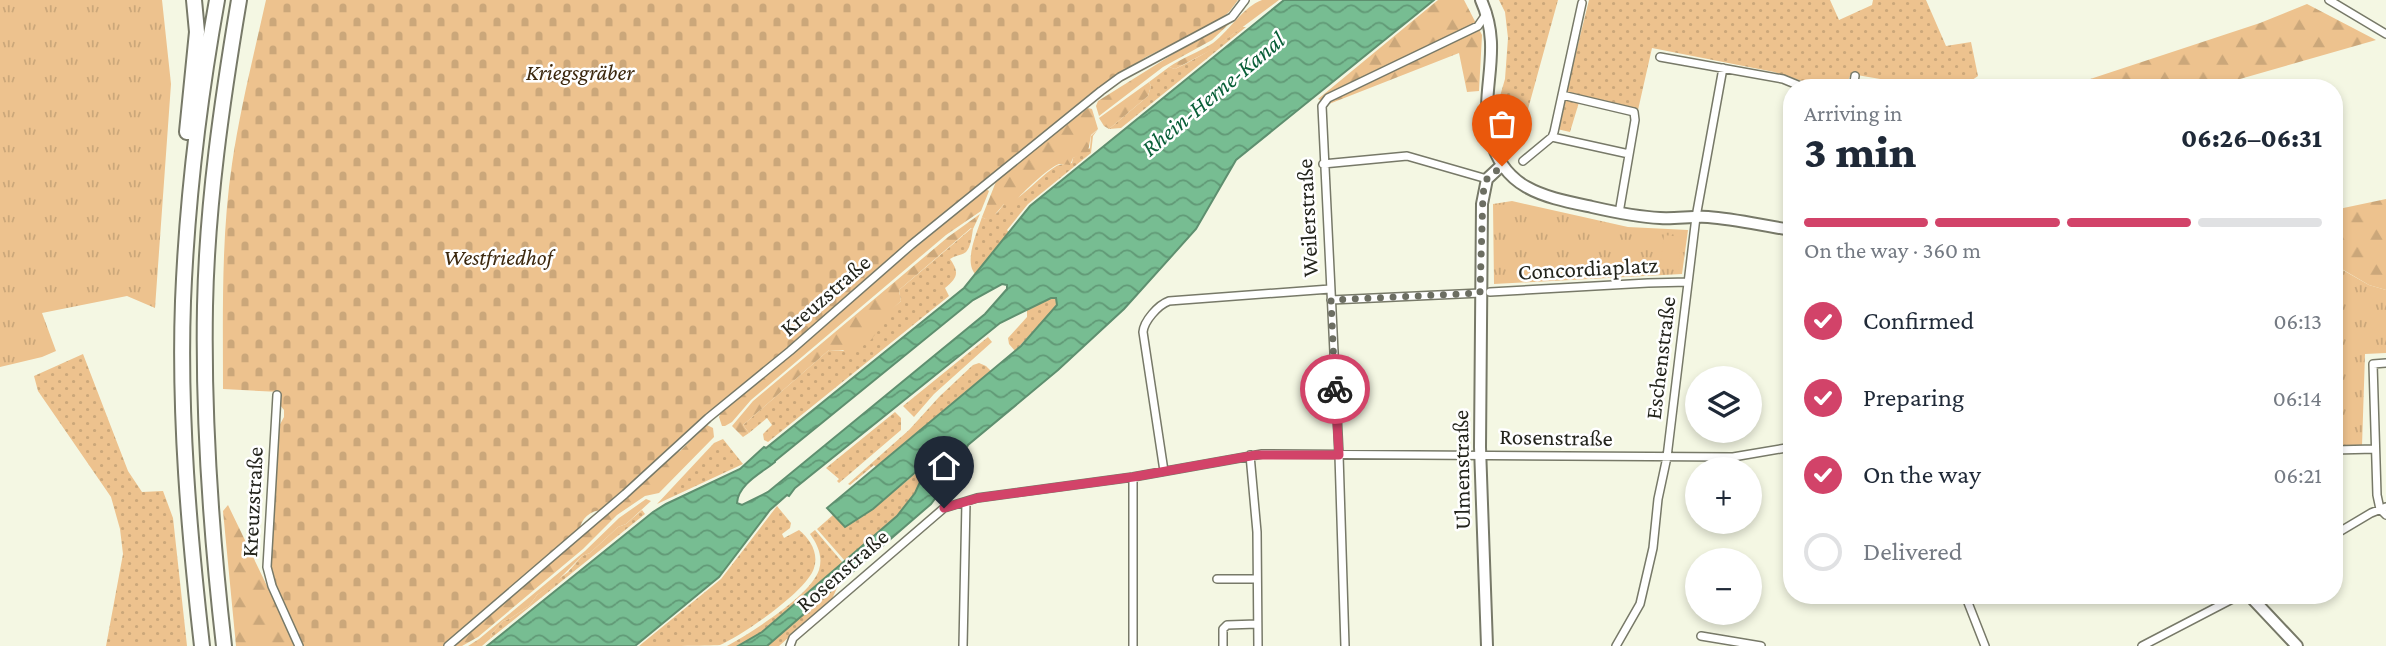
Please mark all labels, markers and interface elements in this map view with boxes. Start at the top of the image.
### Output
water label: Rhein-Herne-Kanal [1136,25,1291,161]
park label: Kriegsgräber [526,59,635,85]
pin [1472,94,1532,166]
text: Arriving in [1804,100,1902,126]
icon: bag [1483,105,1521,143]
text: 06:26–06:31 [2181,124,2322,153]
text: 3 min [1804,126,1916,177]
street label: Weilerstraße [1291,158,1323,278]
text: On the way · 360 m [1804,237,1981,263]
park label: Westfriedhof [443,244,556,270]
street label: Kreuzstraße [775,249,875,341]
street label: Concordiaplatz [1517,251,1659,285]
street label: Eschenstraße [1640,295,1680,421]
icon: check [1804,302,1842,340]
text: Confirmed [1863,306,1974,335]
text: 06:13 [2274,308,2322,334]
courier [1300,354,1370,424]
map controls [1685,366,1762,625]
button: layers [1685,366,1762,443]
icon: bike [1316,370,1354,408]
icon: check [1804,379,1842,417]
text: Preparing [1863,383,1964,412]
text: 06:14 [2273,385,2322,411]
street label: Ulmenstraße [1447,410,1475,530]
street label: Rosenstraße [1499,423,1613,451]
pin [914,436,974,508]
street label: Kreuzstraße [236,446,268,558]
icon: home [925,447,963,485]
icon: check [1804,456,1842,494]
button: + [1685,457,1762,534]
text: On the way [1863,460,1981,489]
text: 06:21 [2273,462,2322,488]
street label: Rosenstraße [791,523,893,617]
text: Delivered [1863,537,1962,566]
button: − [1685,548,1762,625]

